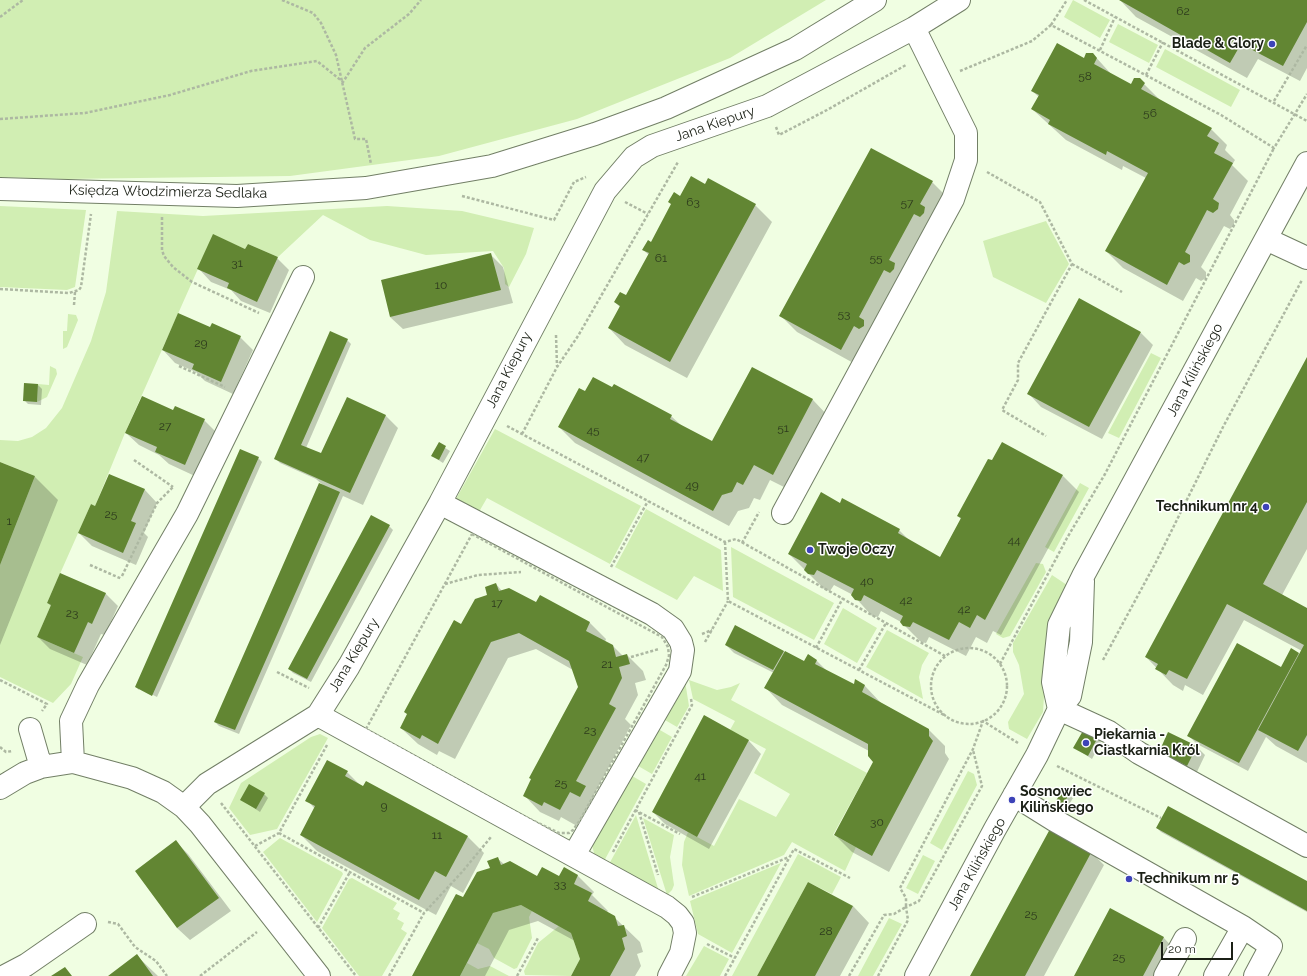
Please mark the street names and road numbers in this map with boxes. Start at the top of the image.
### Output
street label: Jana Kiepury [673,102,757,146]
street label: Księdza Włodzimierza Sedlaka [69,182,267,202]
street label: Jana Kilińskiego [1163,321,1227,419]
street label: Jana Kiepury [483,329,535,411]
street label: Jana Kiepury [325,615,383,695]
street label: Jana Kilińskiego [945,815,1009,913]

